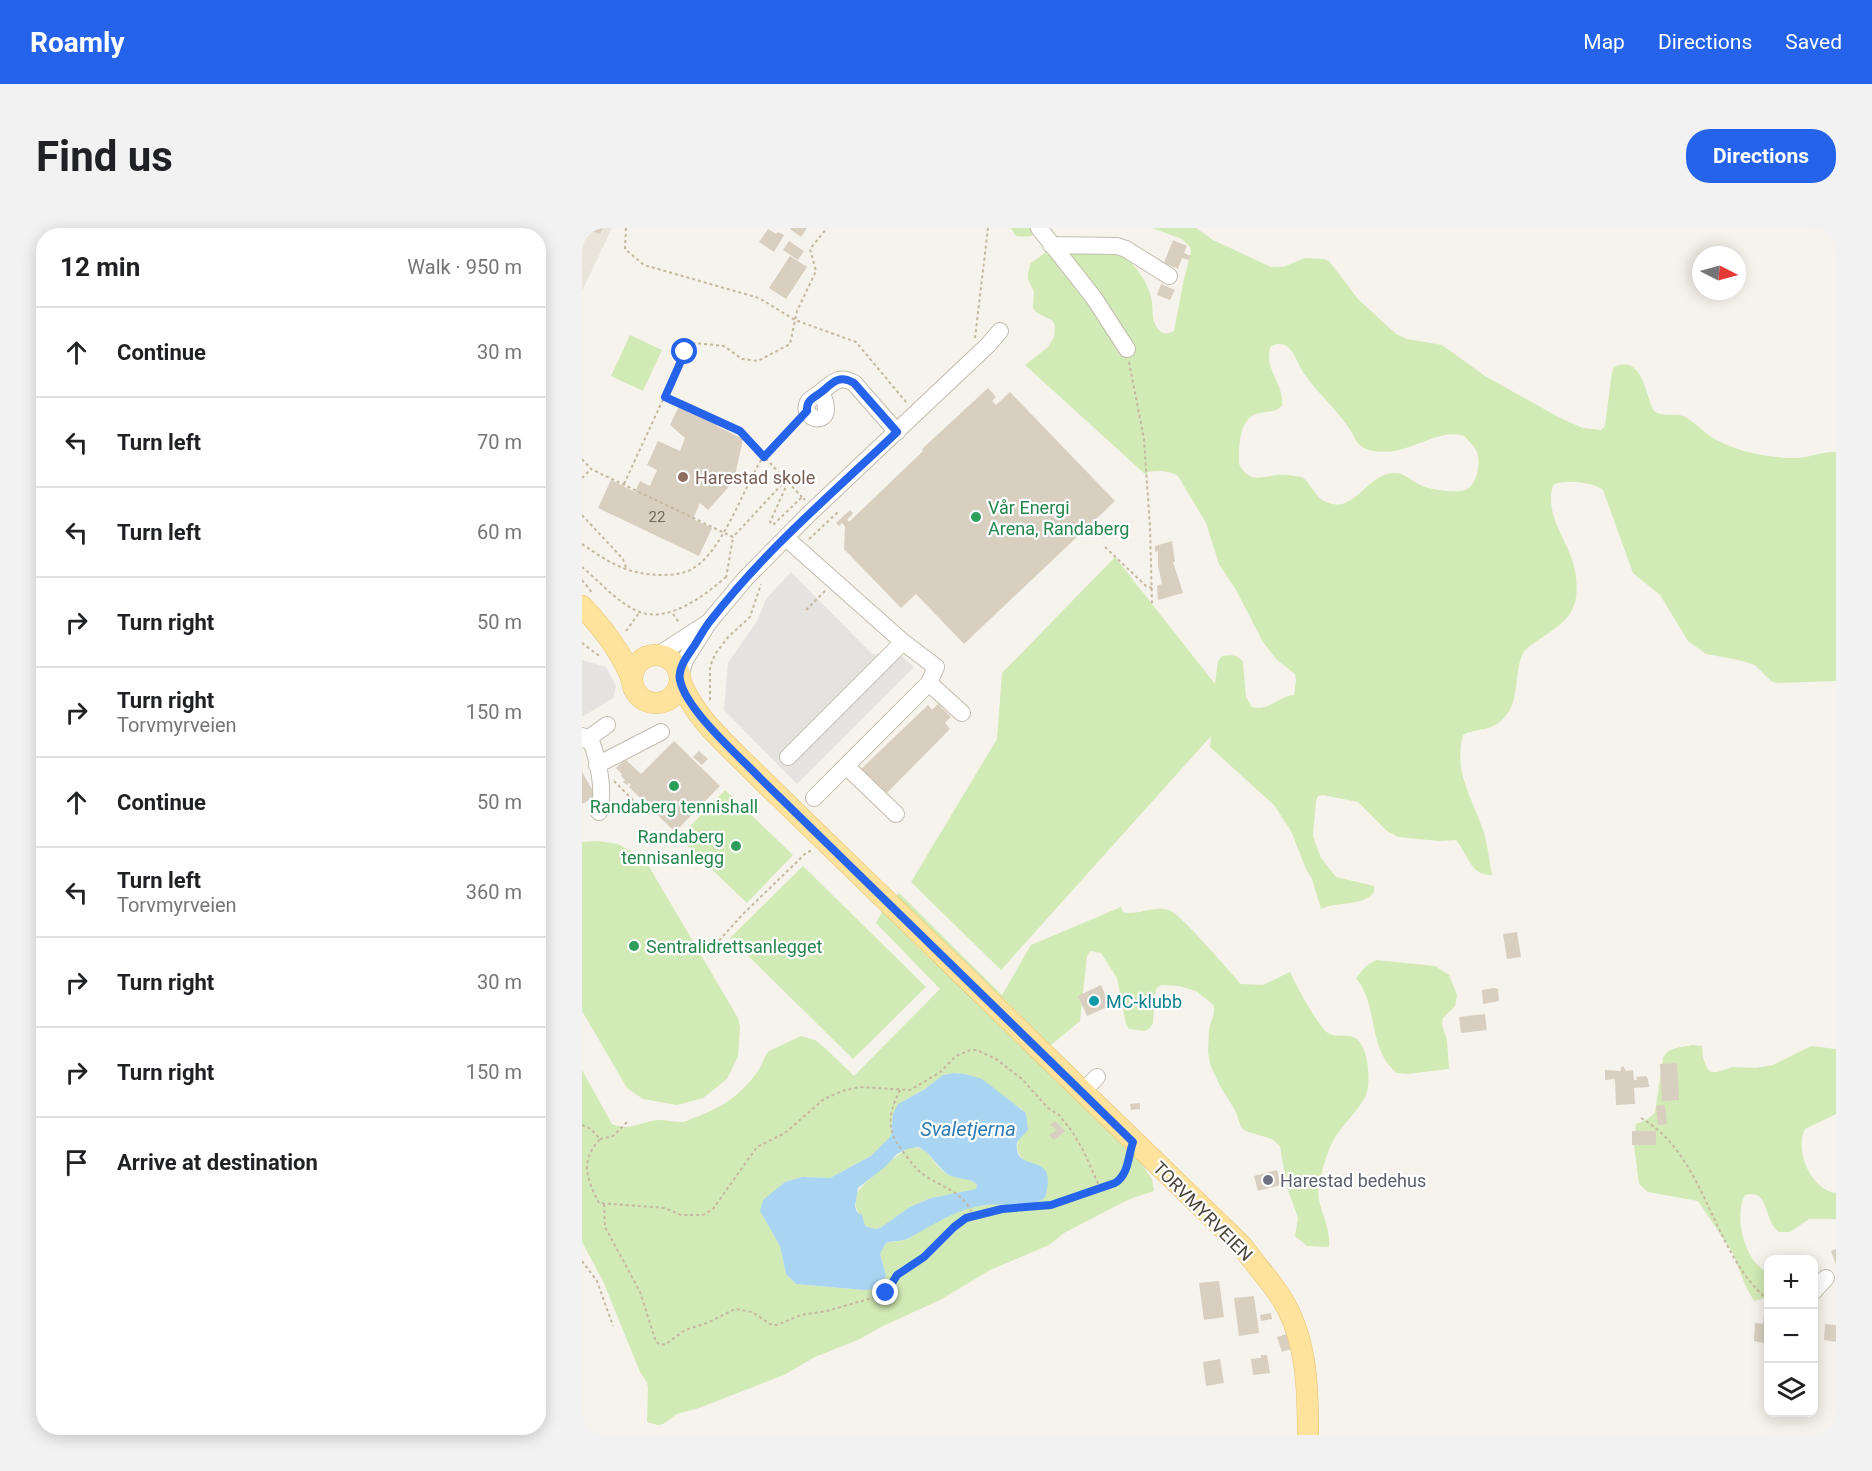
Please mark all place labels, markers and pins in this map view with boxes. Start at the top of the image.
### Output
place label: Harestad skole [695,467,815,488]
marker: Harestad skole [676,470,690,484]
place label: Vår Energi Arena, Randaberg [988,497,1129,539]
marker: Vår Energi Arena, Randaberg [969,510,983,524]
marker: Randaberg tennishall [667,779,681,793]
place label: Randaberg tennishall [590,796,758,817]
place label: Randaberg tennisanlegg [621,826,724,868]
marker: Randaberg tennisanlegg [729,839,743,853]
place label: Sentralidrettsanlegget [646,936,822,957]
marker: Sentralidrettsanlegget [627,939,641,953]
place label: MC-klubb [1106,991,1182,1012]
marker: MC-klubb [1087,994,1101,1008]
place label: Harestad bedehus [1280,1170,1426,1191]
marker: Harestad bedehus [1261,1173,1275,1187]

